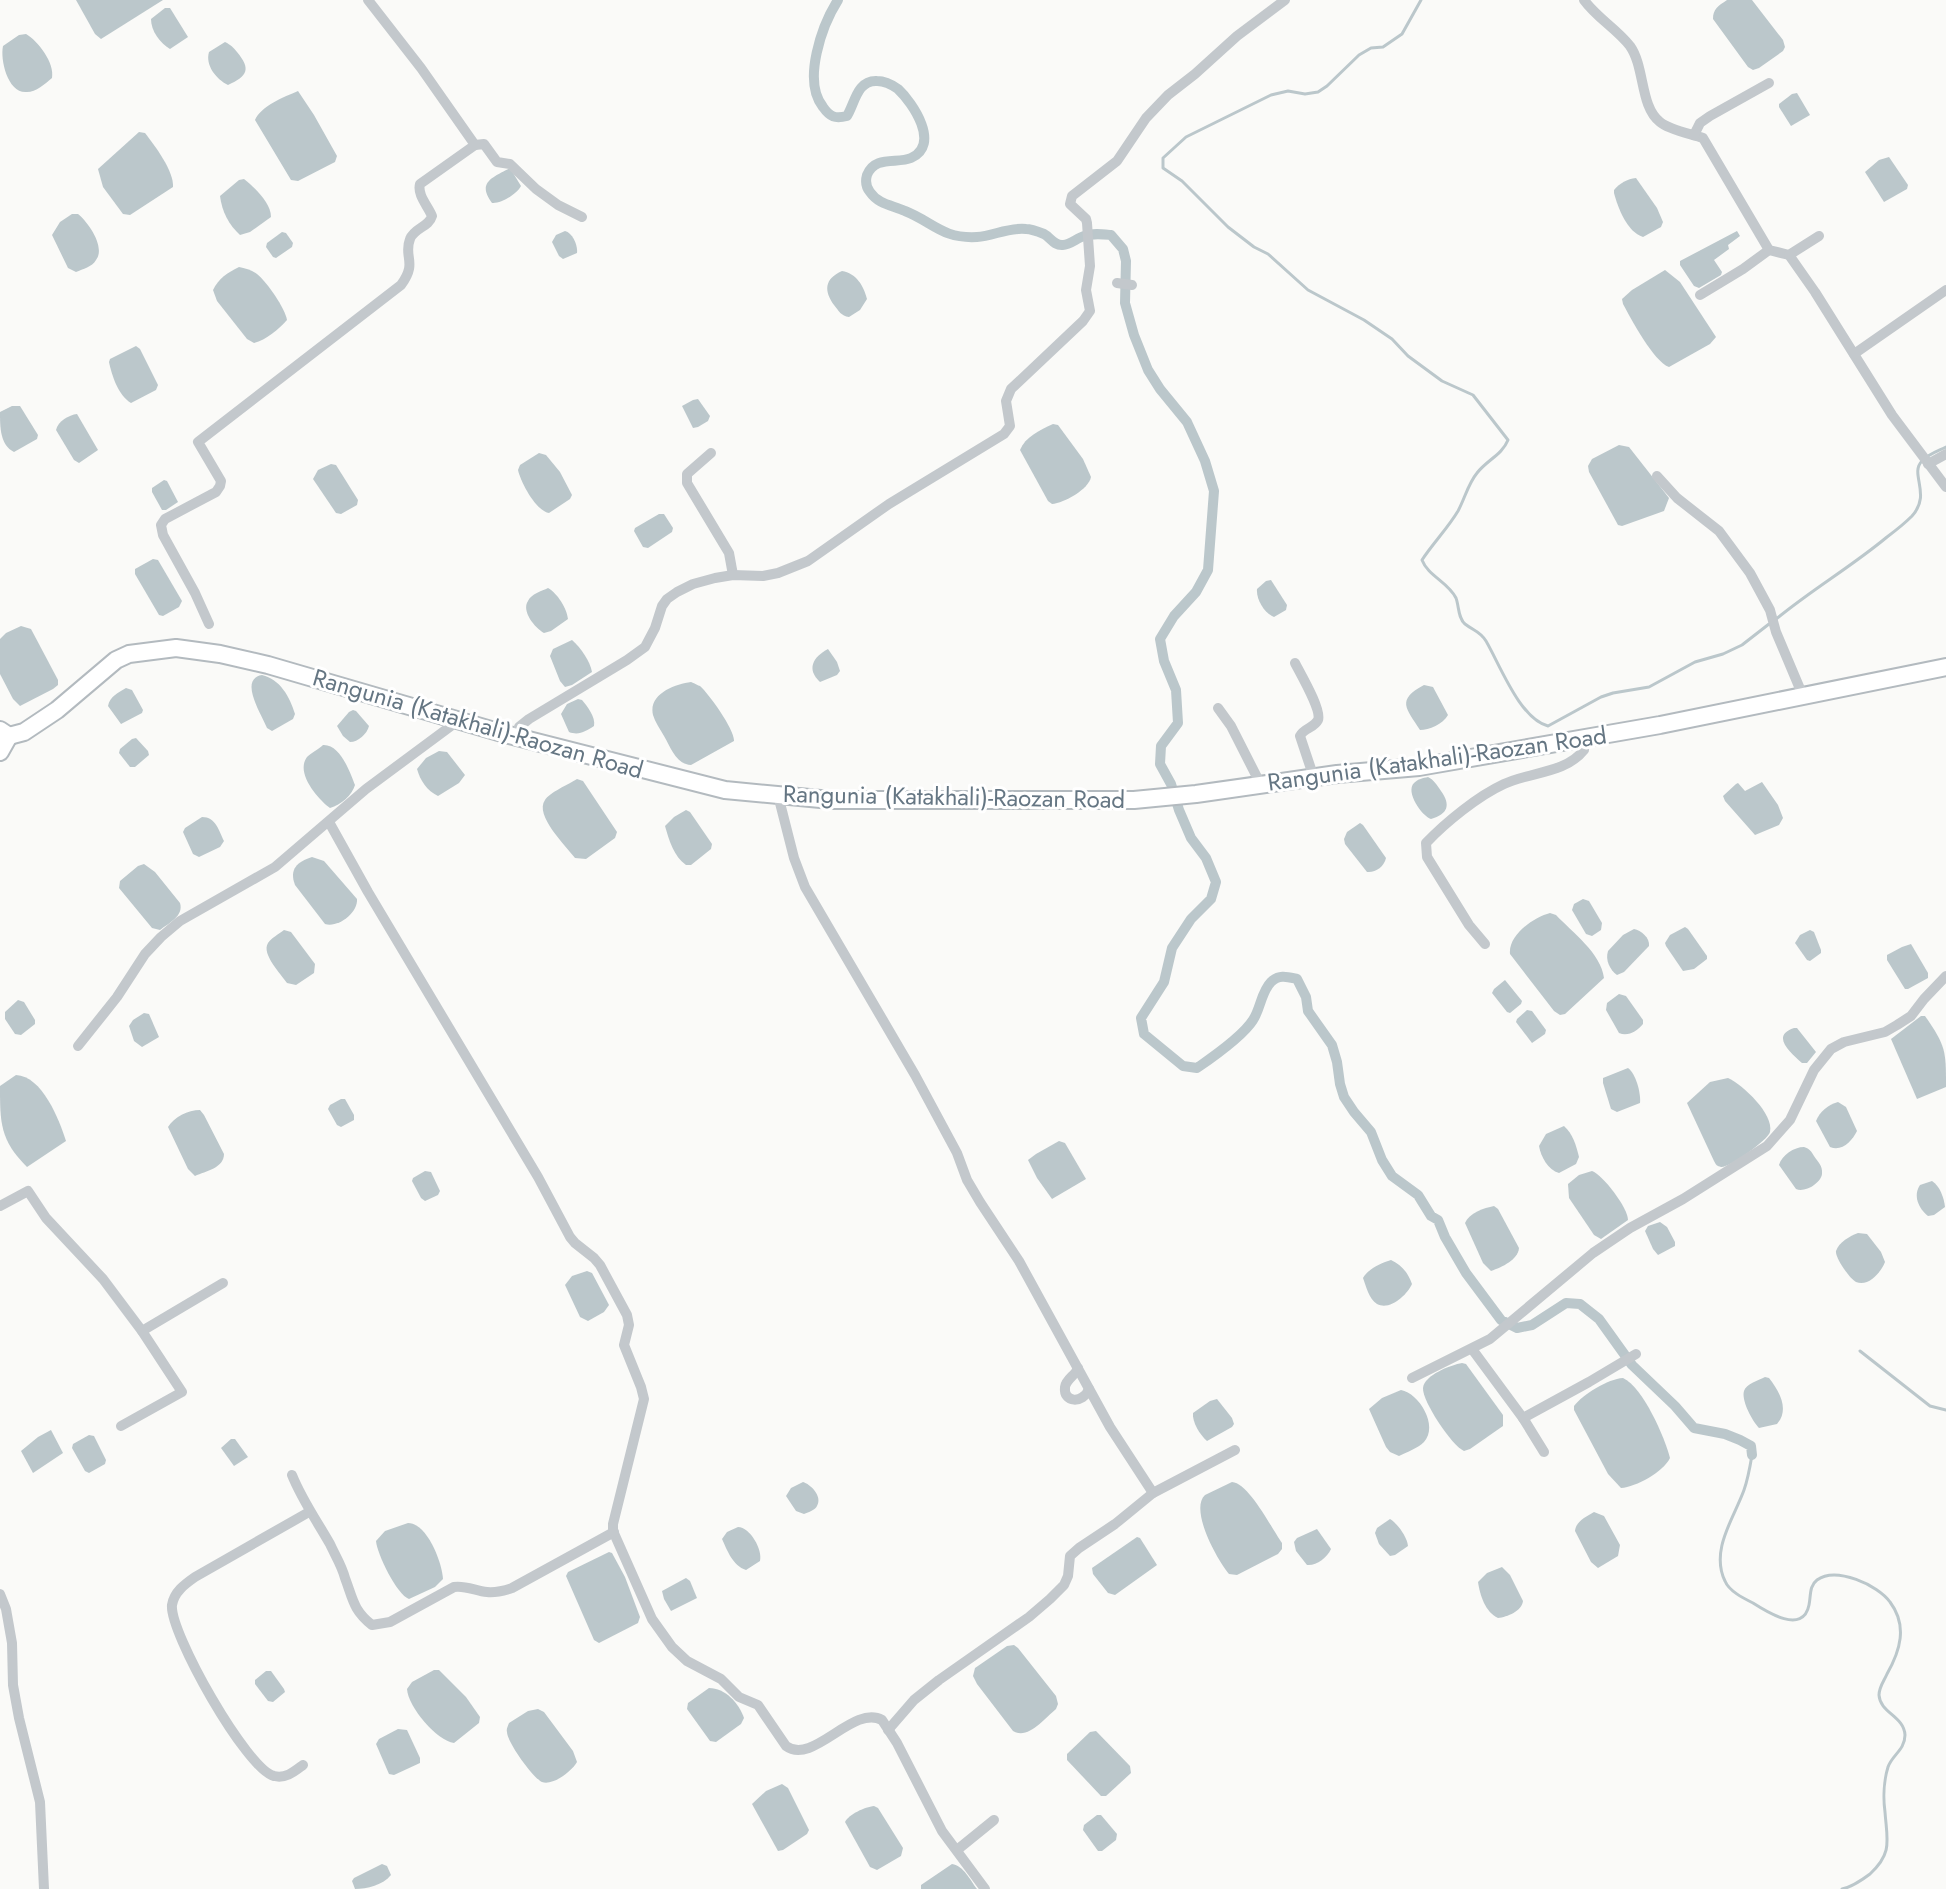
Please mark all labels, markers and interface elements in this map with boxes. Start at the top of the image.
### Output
street label: Rangunia (Katakhali)-Raozan Road [309,660,647,787]
street label: Rangunia (Katakhali)-Raozan Road [1265,717,1609,800]
street label: Rangunia (Katakhali)-Raozan Road [783,776,1125,817]

